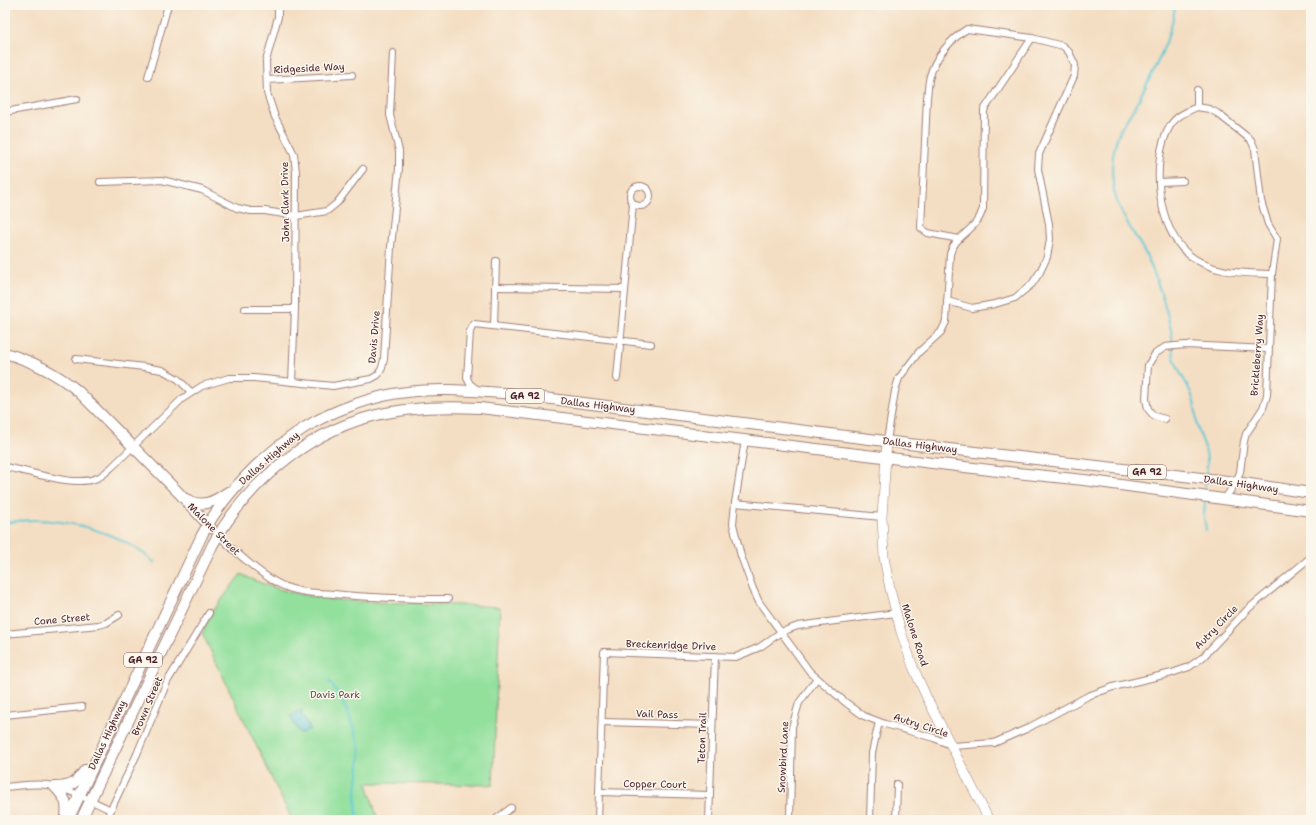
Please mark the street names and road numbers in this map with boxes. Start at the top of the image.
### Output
street label: Ridgeside Way [273,60,345,76]
street label: John Clark Drive [278,161,292,242]
street label: Davis Drive [365,310,383,364]
street label: Brickleberry Way [1248,313,1266,396]
road number: GA 92 [506,389,544,403]
street label: Dallas Highway [560,394,636,416]
street label: Dallas Highway [236,428,302,488]
street label: Dallas Highway [882,434,958,456]
road number: GA 92 [1128,465,1166,479]
street label: Dallas Highway [1203,472,1279,496]
street label: Malone Street [185,500,243,558]
street label: Malone Road [899,602,931,669]
street label: Autry Circle [1191,602,1241,652]
street label: Cone Street [33,610,91,628]
street label: Breckenridge Drive [626,637,717,653]
road number: GA 92 [124,653,162,667]
street label: Brown Street [129,674,165,738]
street label: Dallas Highway [85,698,129,772]
street label: Vail Pass [636,707,678,721]
street label: Autry Circle [892,710,950,740]
street label: Teton Trail [695,712,709,764]
street label: Snowbird Lane [775,720,791,793]
street label: Copper Court [623,777,687,791]

